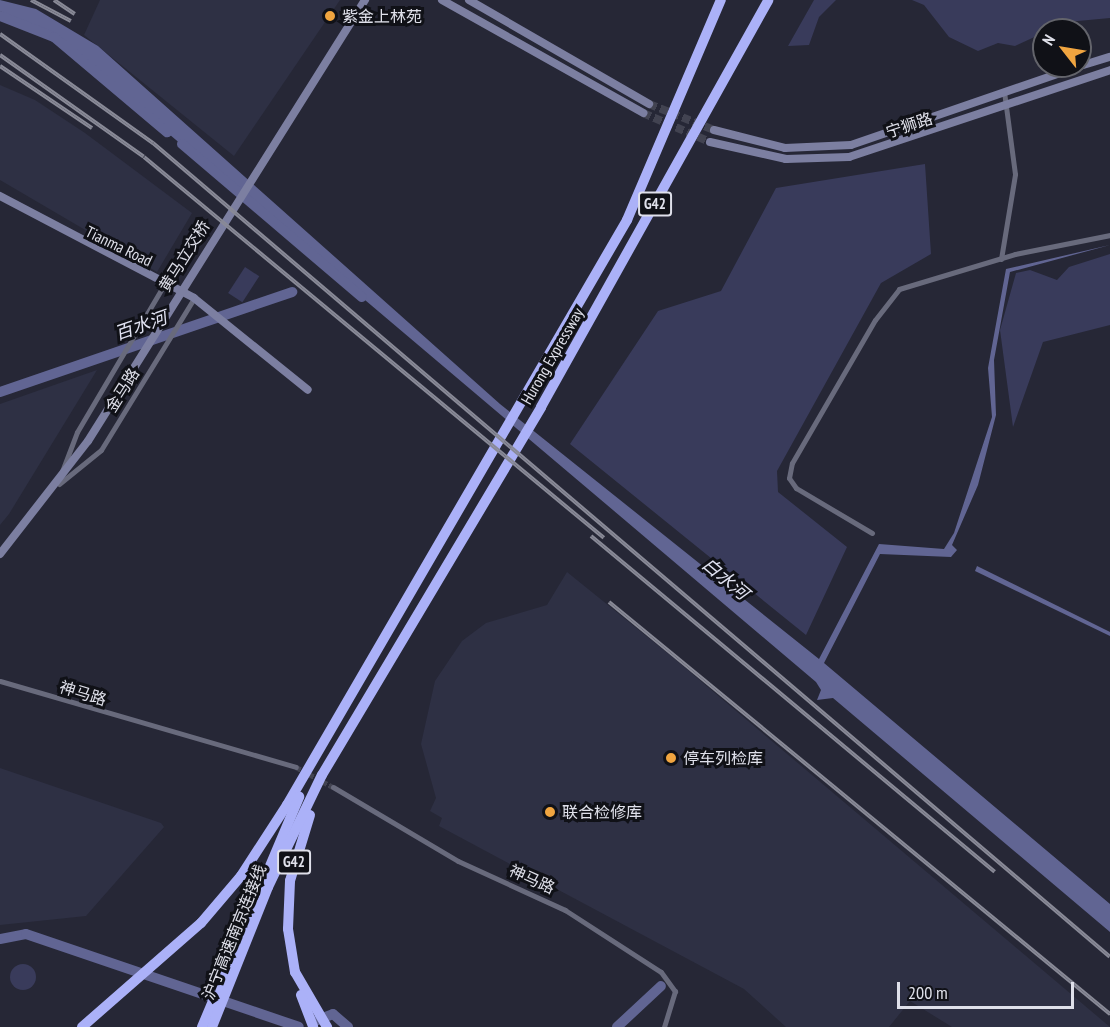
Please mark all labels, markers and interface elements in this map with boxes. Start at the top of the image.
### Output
place label: 紫金上林苑 [342,6,422,26]
marker: 紫金上林苑 [323,9,337,23]
north arrow [1032,18,1092,78]
text: N [1037,31,1059,49]
street label: 宁狮路 [883,108,935,142]
road number: G42 [637,192,673,216]
street label: 黄马立交桥 [155,217,213,295]
street label: Tianma Road [83,222,155,270]
street label: Hurong Expressway [517,304,587,408]
water label: 百水河 [112,307,170,345]
street label: 金马路 [101,365,143,415]
water label: 白水河 [697,553,753,605]
street label: 神马路 [57,677,109,709]
place label: 停车列检库 [683,748,763,768]
marker: 停车列检库 [664,751,678,765]
place label: 联合检修库 [562,802,642,822]
marker: 联合检修库 [543,805,557,819]
road number: G42 [276,850,312,874]
street label: 神马路 [506,860,558,898]
street label: 沪宁高速南京连接线 [198,862,270,1002]
scale bar [900,970,1077,1008]
text: 200 m [908,981,948,1004]

